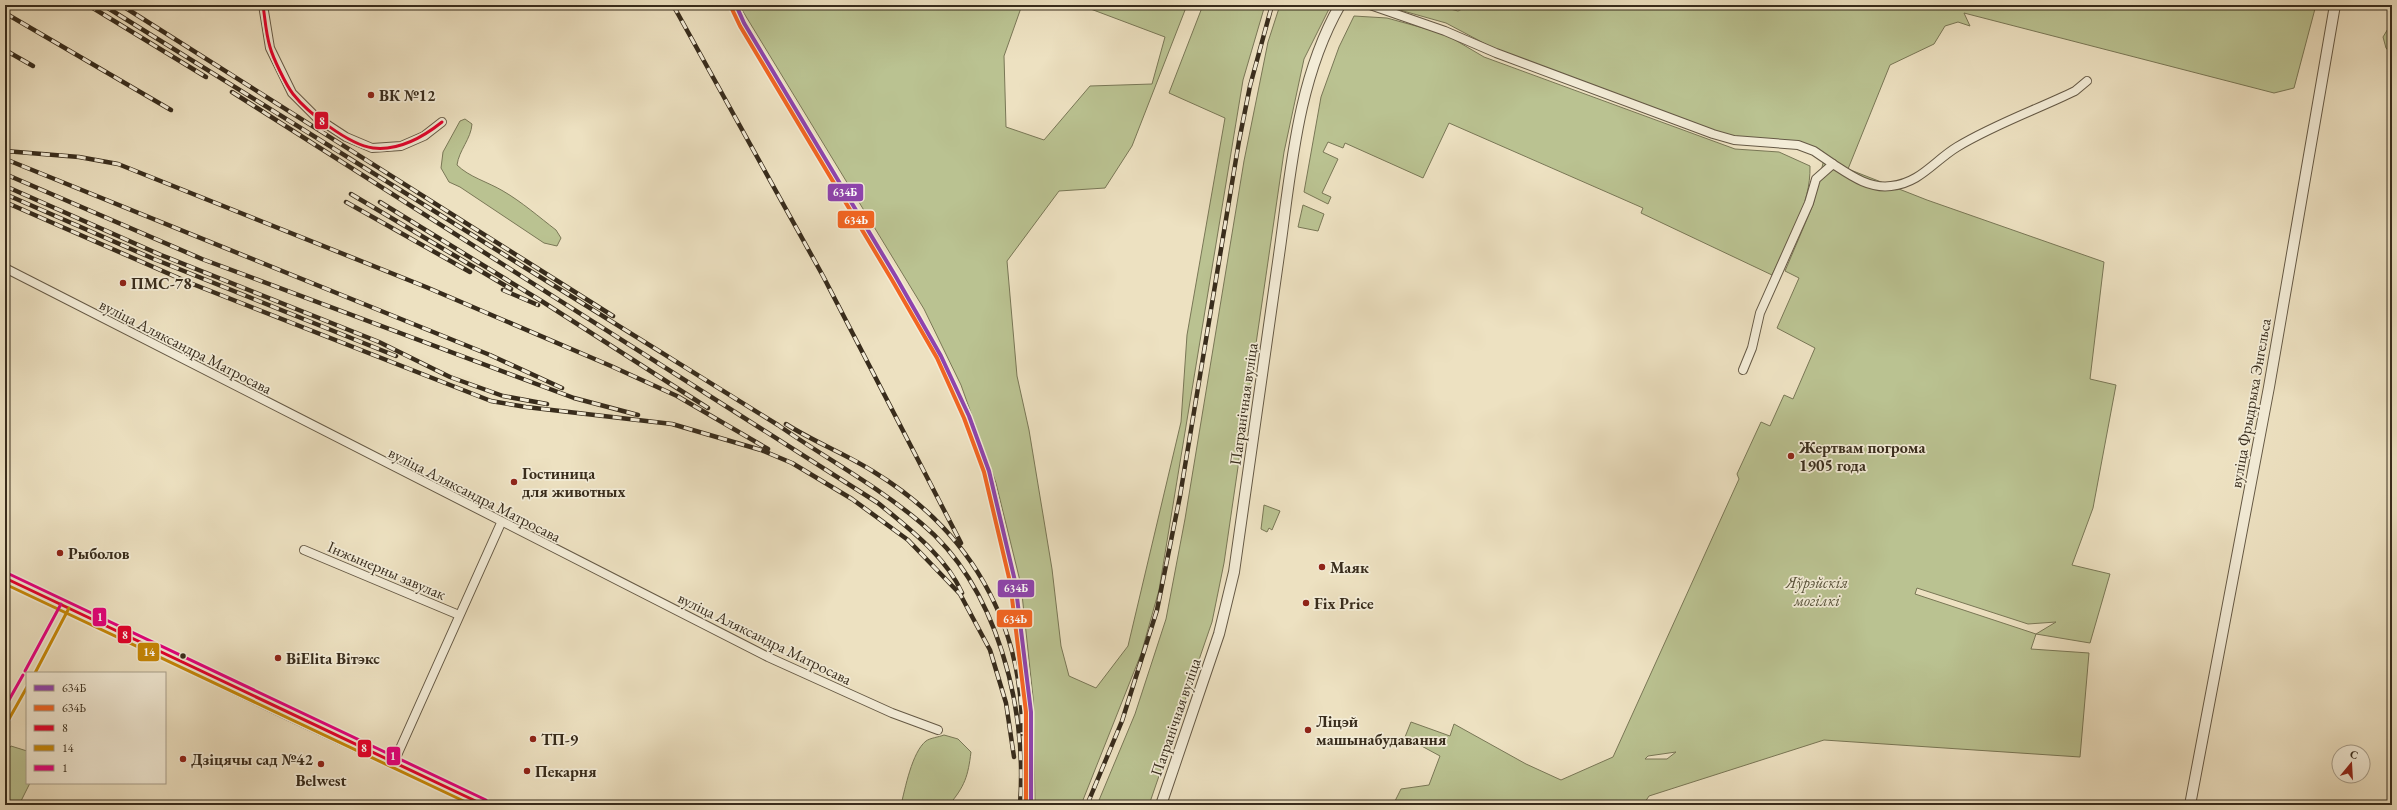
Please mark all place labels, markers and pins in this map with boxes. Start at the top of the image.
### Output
place label: ВК №12 [379,85,436,106]
marker: ВК №12 [366,90,376,100]
place label: ПМС-78 [131,273,192,294]
marker: ПМС-78 [118,278,128,288]
place label: Жертвам погрома 1905 года [1798,437,1926,476]
marker: Жертвам погрома 1905 года [1786,451,1796,461]
place label: Гостиница для животных [522,463,626,502]
marker: Гостиница для животных [509,477,519,487]
place label: Рыболов [68,543,130,564]
marker: Рыболов [55,548,65,558]
place label: Маяк [1330,557,1369,578]
marker: Маяк [1317,562,1327,572]
place label: Fix Price [1314,593,1374,614]
marker: Fix Price [1301,598,1311,608]
place label: ВiElita Вітэкс [286,648,380,669]
unlabelled marker [178,651,188,661]
marker: ВiElita Вітэкс [273,653,283,663]
place label: Ліцэй машынабудавання [1316,711,1447,750]
marker: Ліцэй машынабудавання [1303,725,1313,735]
place label: ТП-9 [541,729,579,750]
marker: ТП-9 [528,734,538,744]
place label: Дзіцячы сад №42 [191,749,313,770]
marker: Дзіцячы сад №42 [178,754,188,764]
marker: Belwest [316,759,326,769]
place label: Пекарня [535,761,597,782]
marker: Пекарня [522,766,532,776]
place label: Belwest [295,770,347,791]

